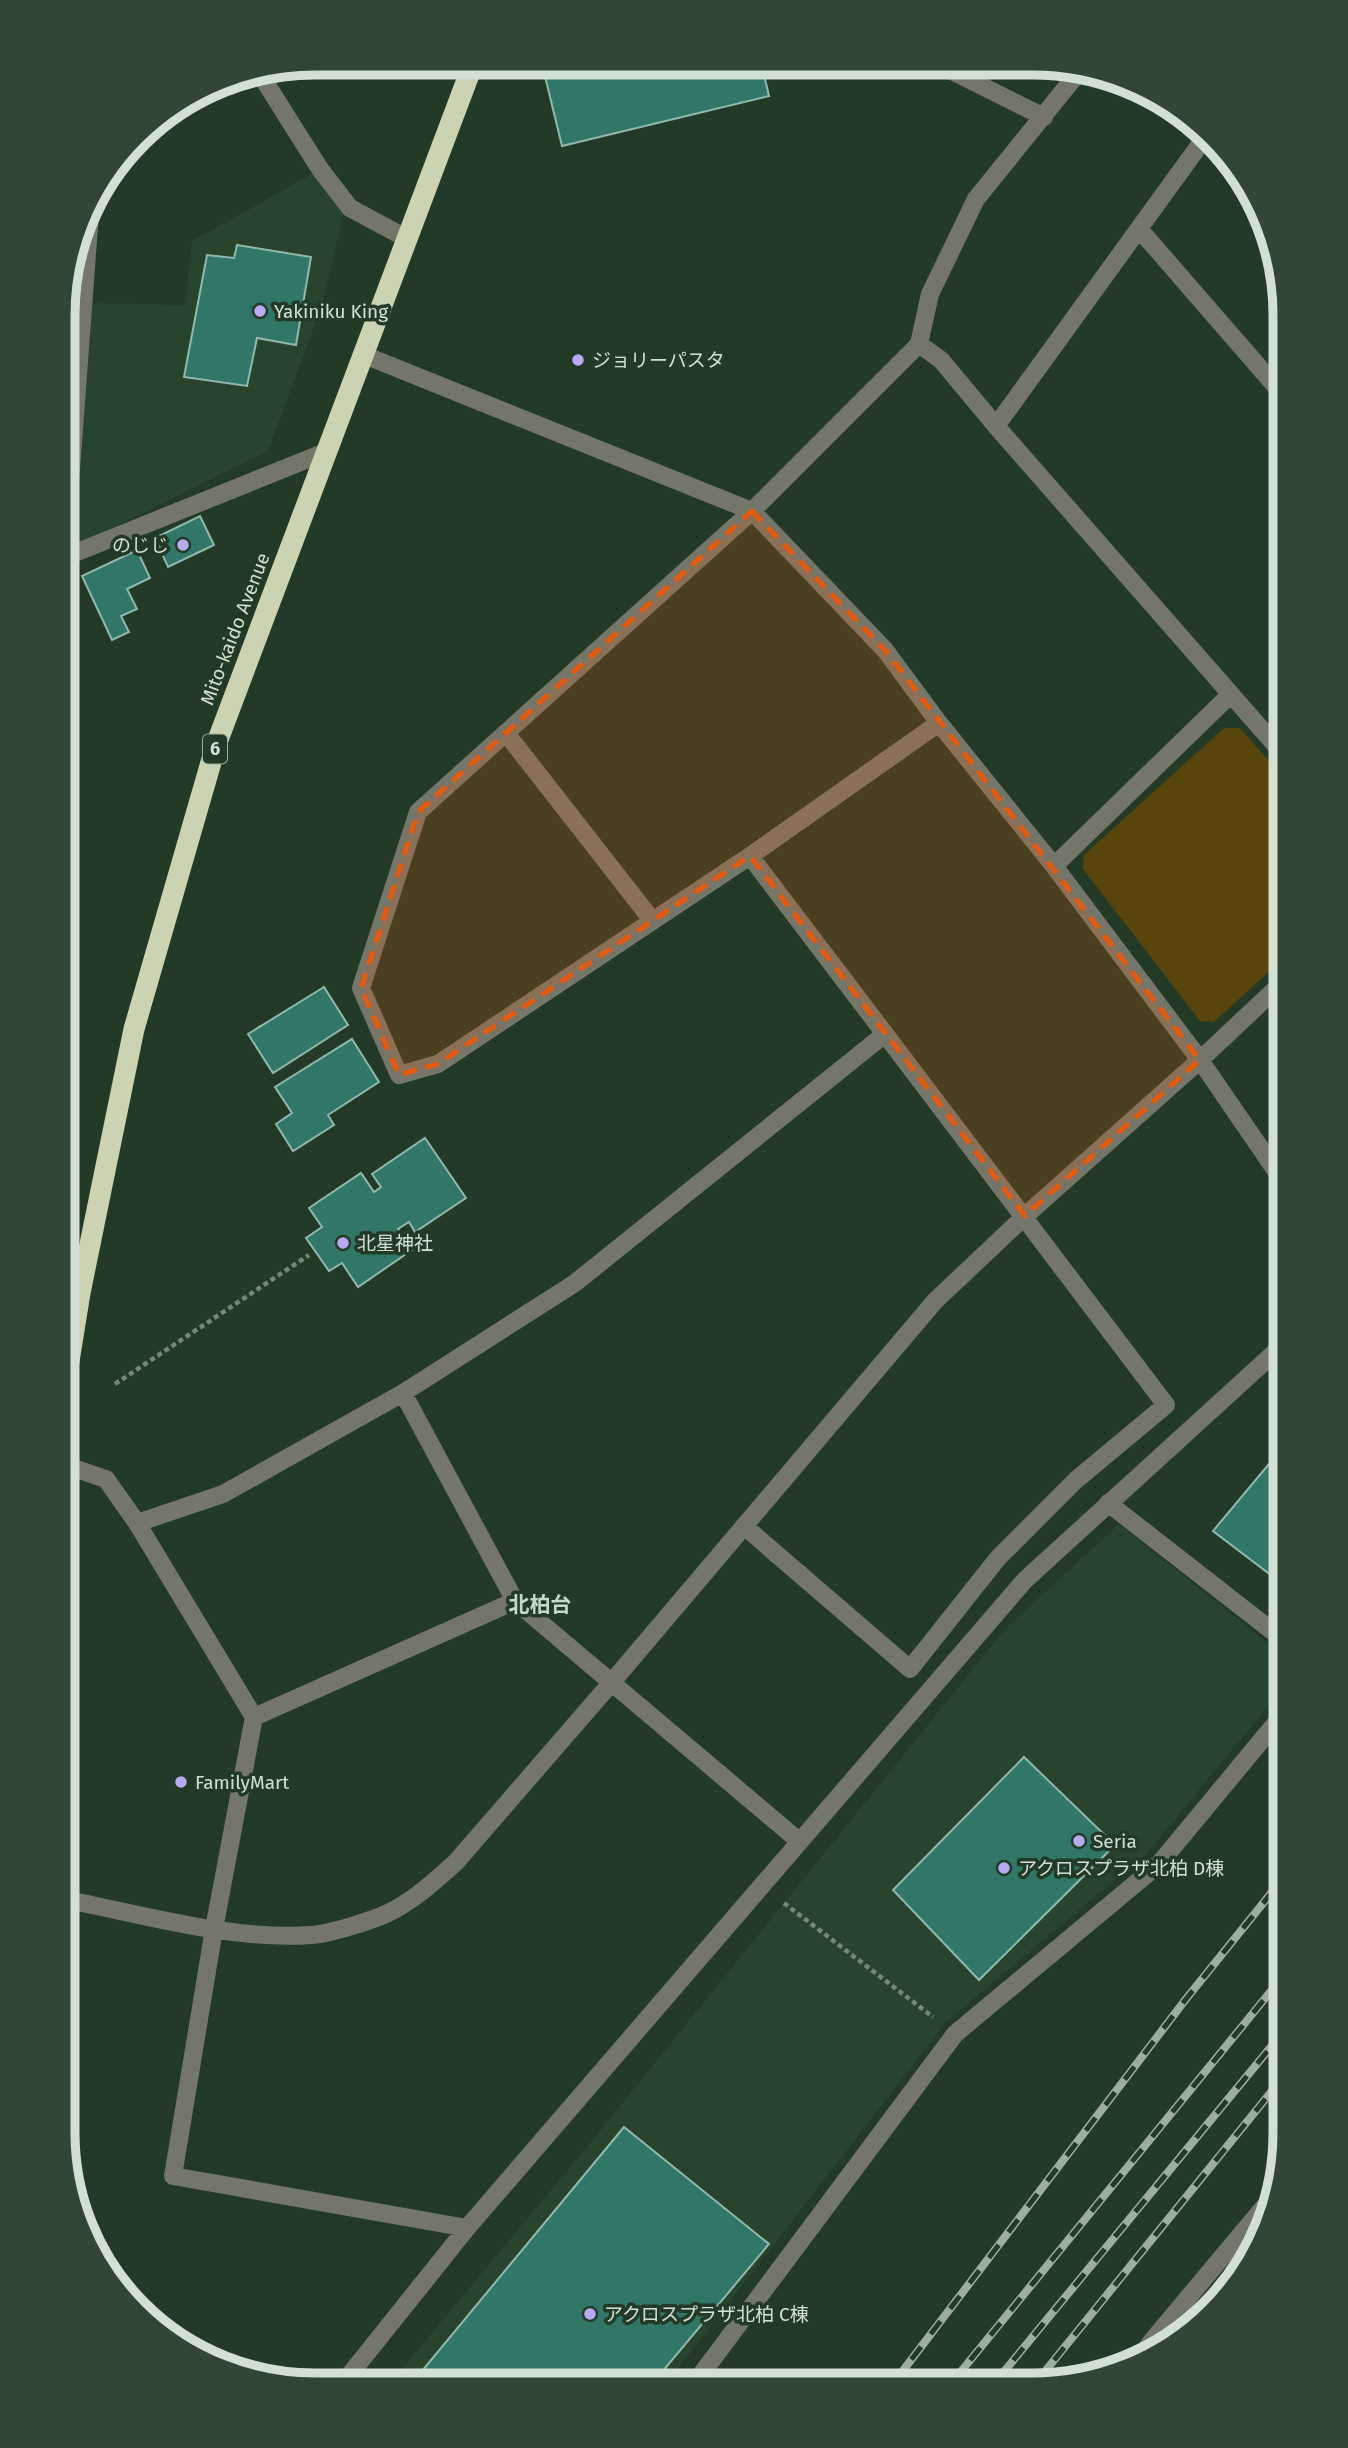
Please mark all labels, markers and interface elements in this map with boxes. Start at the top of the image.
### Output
place label: Yakiniku King [274,300,388,323]
marker: Yakiniku King [252,303,268,319]
place label: ジョリーパスタ [592,349,725,372]
marker: ジョリーパスタ [570,352,586,368]
place label: のじじ [112,534,169,557]
marker: のじじ [175,537,191,553]
street label: Mito-kaido Avenue [195,550,275,708]
road number: 6 [203,734,227,764]
place label: 北星神社 [357,1232,433,1255]
marker: 北星神社 [335,1235,351,1251]
district label: 北柏台 [509,1592,572,1618]
place label: FamilyMart [195,1771,289,1794]
marker: FamilyMart [173,1774,189,1790]
place label: Seria [1093,1830,1137,1853]
marker: Seria [1071,1833,1087,1849]
place label: アクロスプラザ北柏 D棟 [1018,1857,1224,1880]
marker: アクロスプラザ北柏 D棟 [996,1860,1012,1876]
place label: アクロスプラザ北柏 C棟 [604,2303,809,2326]
marker: アクロスプラザ北柏 C棟 [582,2306,598,2322]

